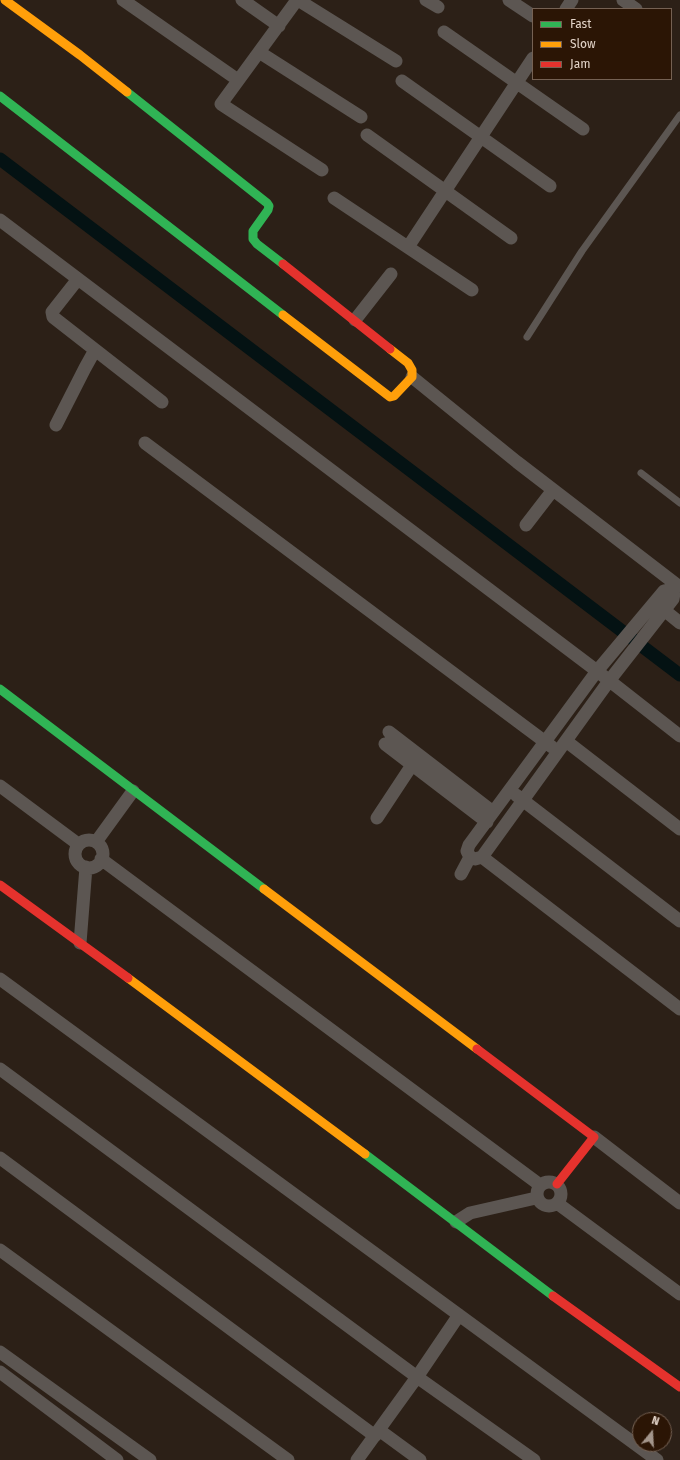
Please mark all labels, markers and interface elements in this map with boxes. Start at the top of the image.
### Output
legend [532,8,672,80]
text: Fast [570,17,592,31]
text: Slow [570,37,596,51]
text: Jam [570,57,590,71]
north arrow [632,1412,672,1452]
text: N [650,1414,661,1428]

